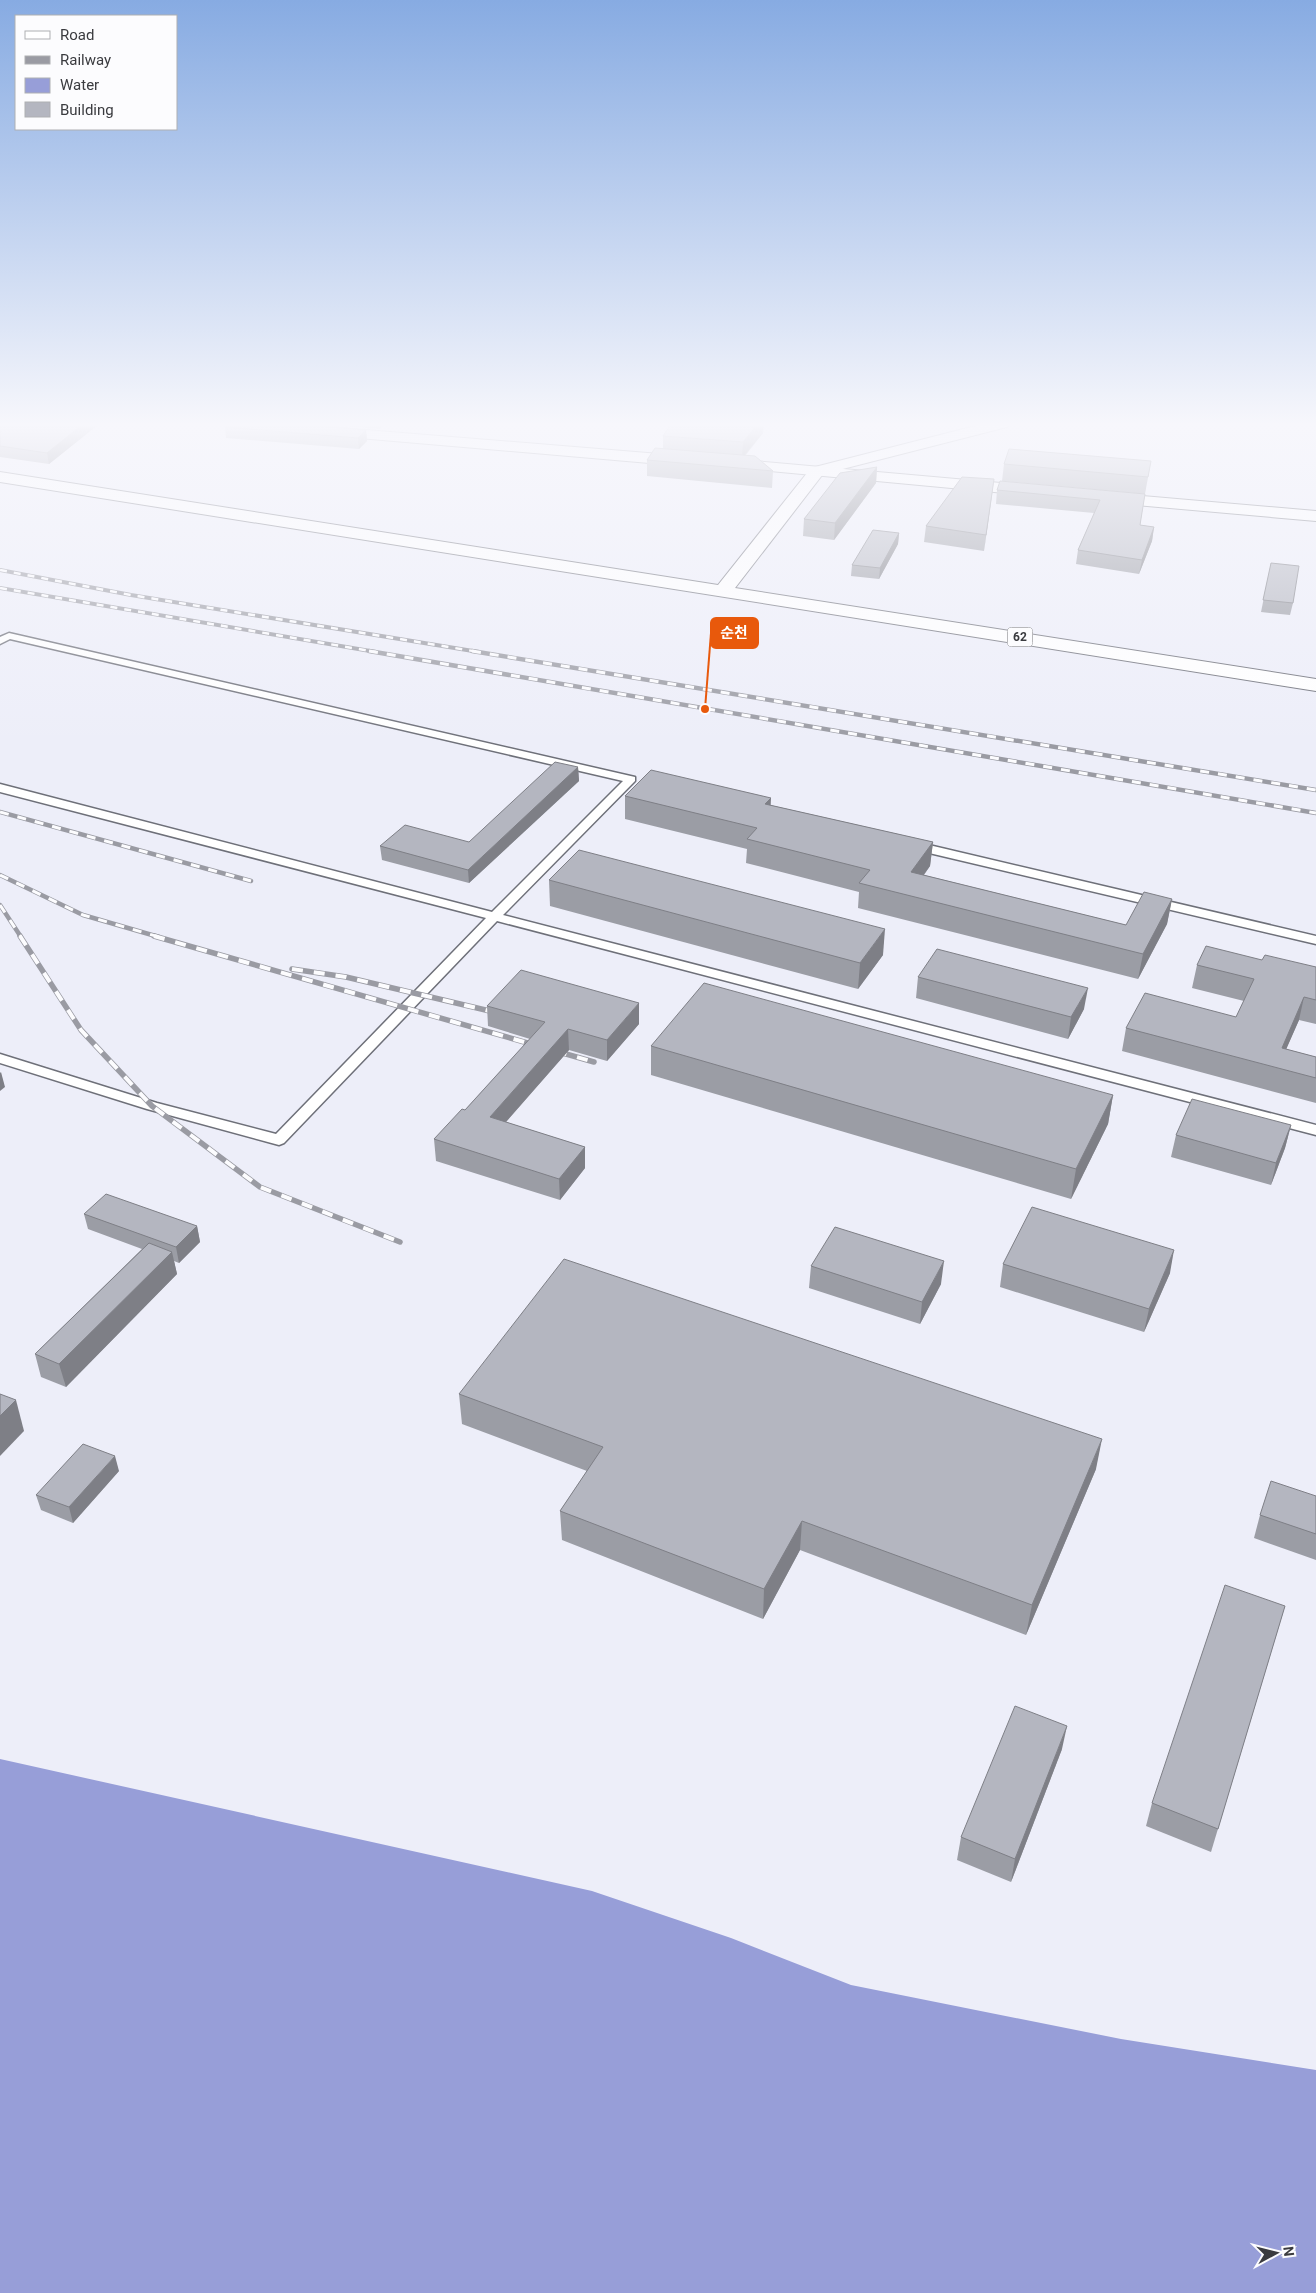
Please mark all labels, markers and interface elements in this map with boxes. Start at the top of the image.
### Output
legend [15,15,178,130]
text: Road [60,26,94,44]
text: Railway [60,51,111,69]
text: Water [60,76,99,94]
text: Building [60,101,114,119]
callout: 순천 [711,618,758,648]
text: 순천 [720,624,748,642]
road number: 62 [1008,628,1032,646]
north arrow [1251,2228,1301,2278]
text: N [1280,2246,1297,2257]

